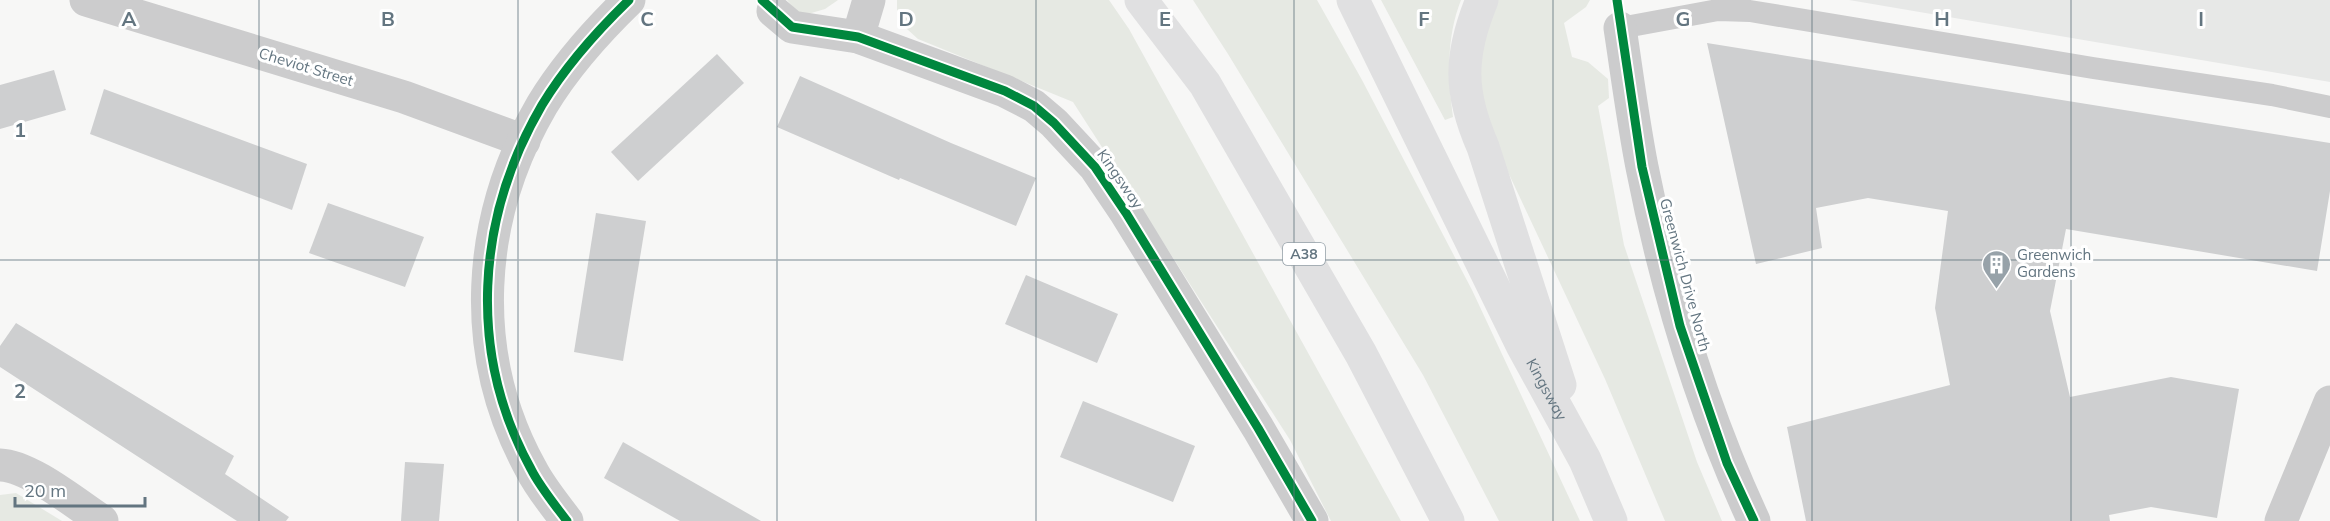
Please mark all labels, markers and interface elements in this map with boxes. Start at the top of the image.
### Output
text: A [122,6,137,31]
text: B [381,6,395,31]
text: C [640,6,654,31]
text: D [898,6,914,31]
text: E [1159,6,1171,31]
text: F [1418,6,1430,31]
text: G [1676,6,1690,31]
text: H [1934,6,1950,31]
text: I [2198,6,2204,31]
street label: Cheviot Street [257,43,356,90]
text: 1 [14,117,26,142]
street label: Kingsway [1093,145,1148,212]
street label: Greenwich Drive North [1656,196,1715,354]
road number: A38 [1283,243,1325,265]
place label: Greenwich Gardens [2017,245,2091,281]
building icon: Greenwich Gardens [1980,248,2012,290]
street label: Kingsway [1522,355,1572,424]
text: 2 [14,378,26,403]
scale bar [15,470,146,508]
text: 20 m [24,479,66,502]

